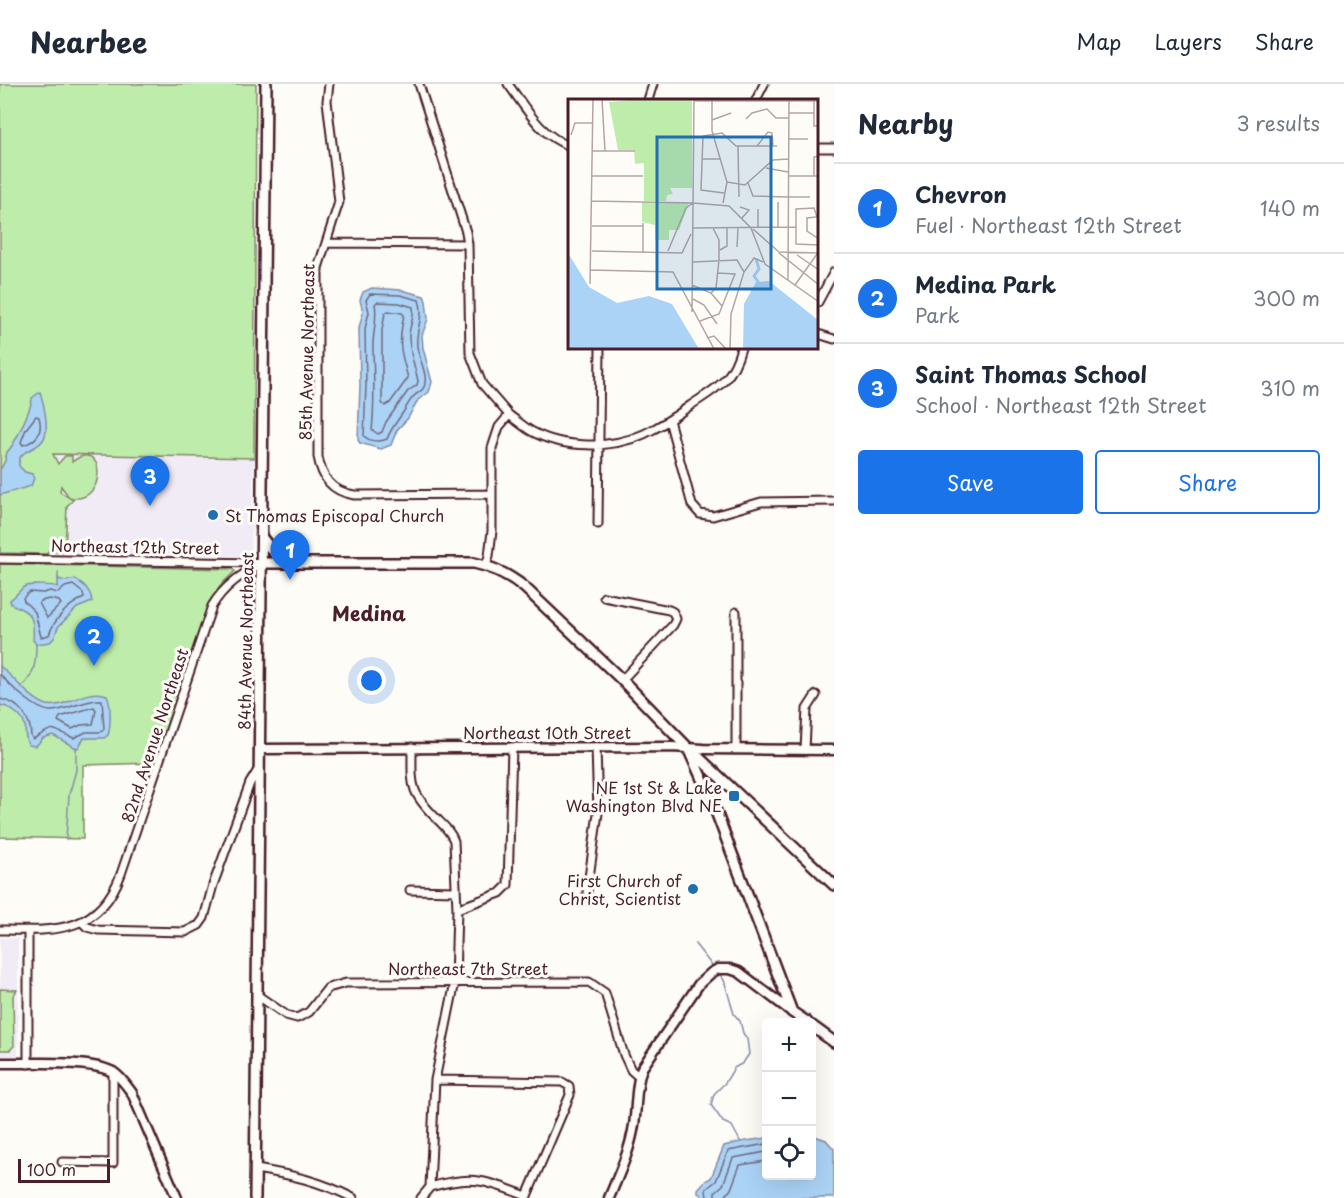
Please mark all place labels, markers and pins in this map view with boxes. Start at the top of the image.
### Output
pin: 3 [130,456,170,506]
place label: St Thomas Episcopal Church [225,503,444,527]
marker: St Thomas Episcopal Church [206,508,220,522]
pin: 1 [270,530,310,580]
pin: 2 [74,616,113,666]
place label: NE 1st St & Lake Washington Blvd NE [566,775,722,817]
marker: NE 1st St & Lake Washington Blvd NE [727,789,741,803]
place label: First Church of Christ, Scientist [558,868,683,910]
marker: First Church of Christ, Scientist [686,882,700,896]

